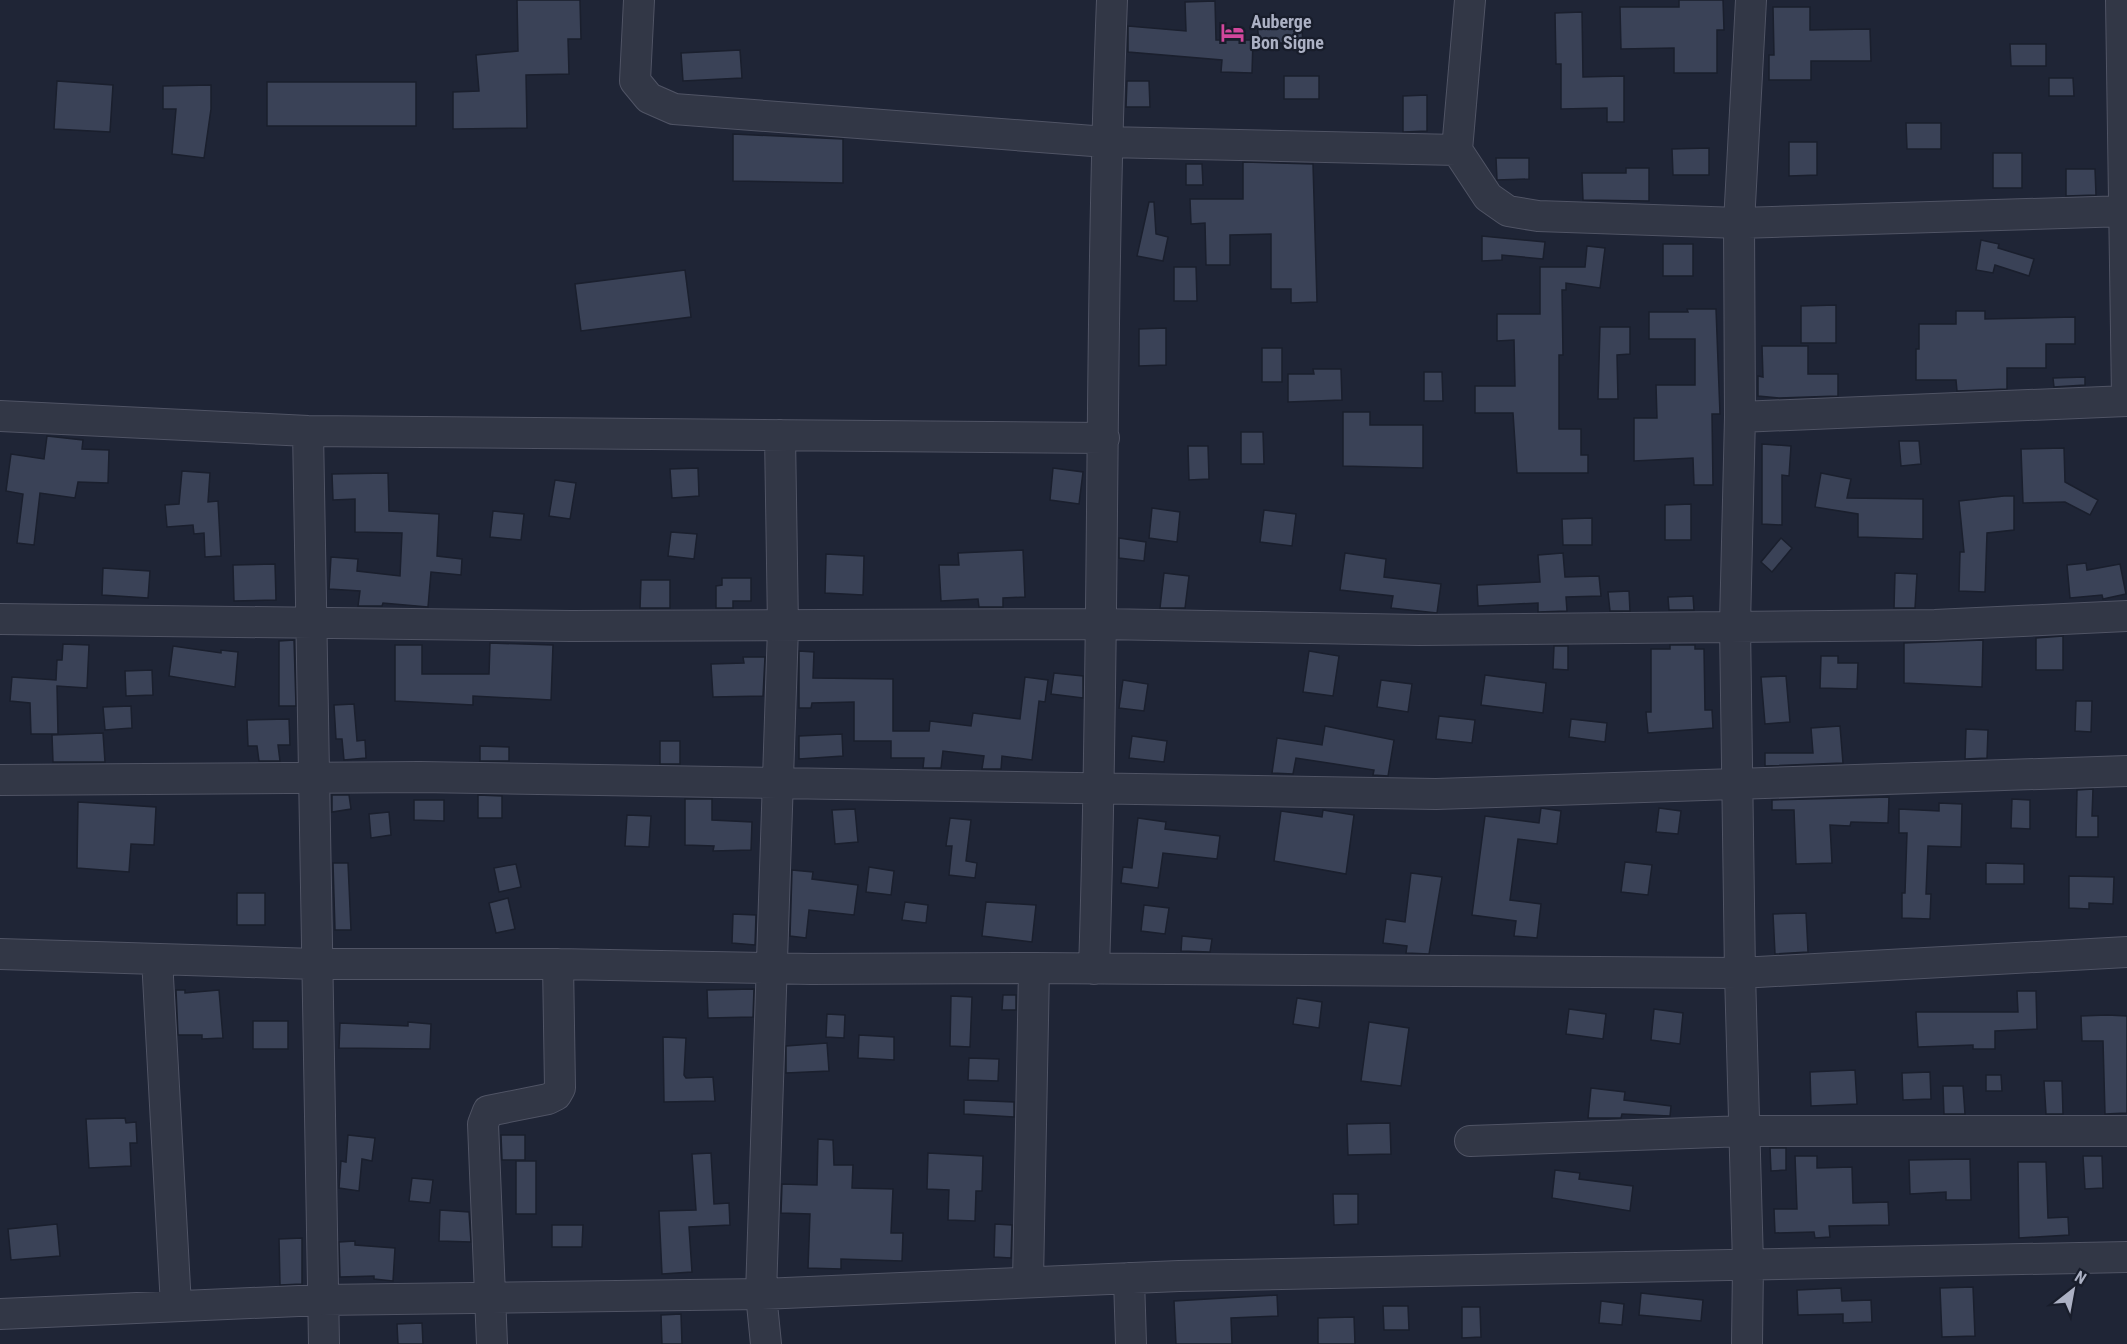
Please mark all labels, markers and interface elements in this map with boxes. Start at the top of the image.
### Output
place label: Auberge Bon Signe [1251,11,1324,53]
hotel icon: Auberge Bon Signe [1220,19,1246,45]
north arrow [2043,1260,2103,1320]
text: N [2071,1267,2090,1288]

